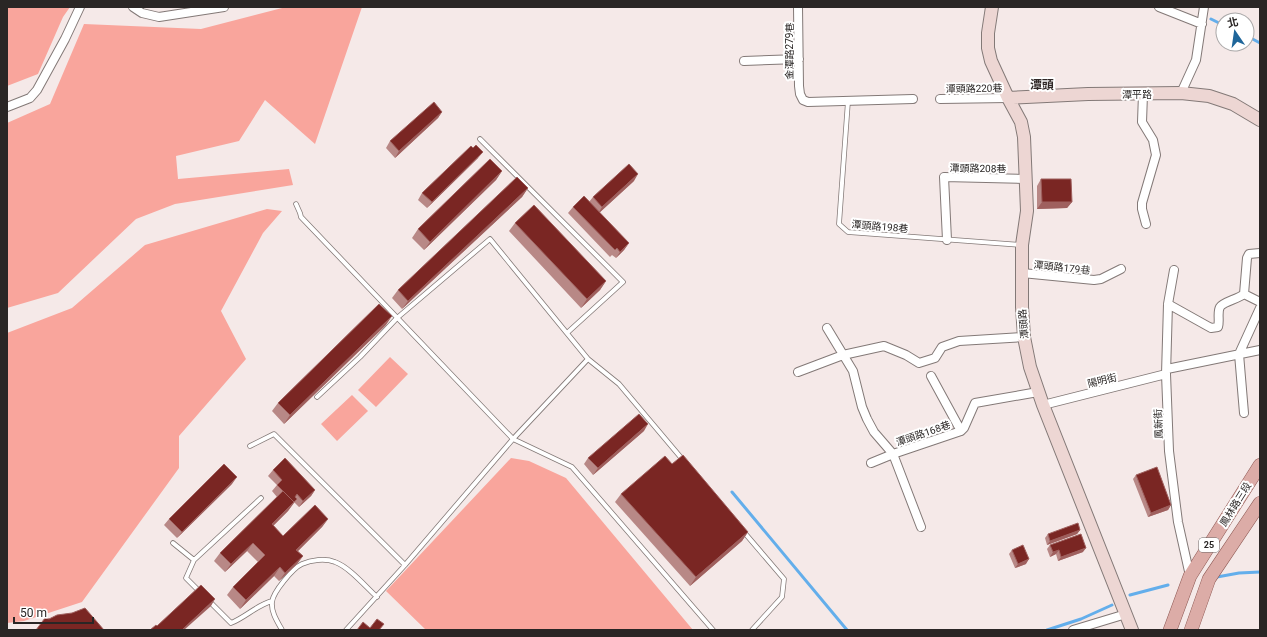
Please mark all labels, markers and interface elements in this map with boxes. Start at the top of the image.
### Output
north arrow [1215,12,1255,52]
text: 北 [1226,15,1240,30]
street label: 金潭路279巷 [784,23,795,79]
district label: 潭頭 [1030,78,1054,92]
street label: 潭頭路220巷 [945,83,1003,94]
street label: 潭平路 [1122,89,1152,100]
street label: 潭頭路208巷 [949,163,1007,174]
street label: 潭頭路198巷 [851,219,909,234]
street label: 潭頭路179巷 [1033,259,1091,276]
street label: 潭頭路 [1017,309,1030,339]
street label: 陽明街 [1086,372,1118,389]
street label: 鳳新街 [1152,409,1165,439]
street label: 潭頭路168巷 [894,419,952,448]
street label: 鳳林路三段 [1218,480,1253,528]
road number: 25 [1199,538,1219,552]
scale bar [14,599,93,625]
text: 50 m [20,606,47,620]

